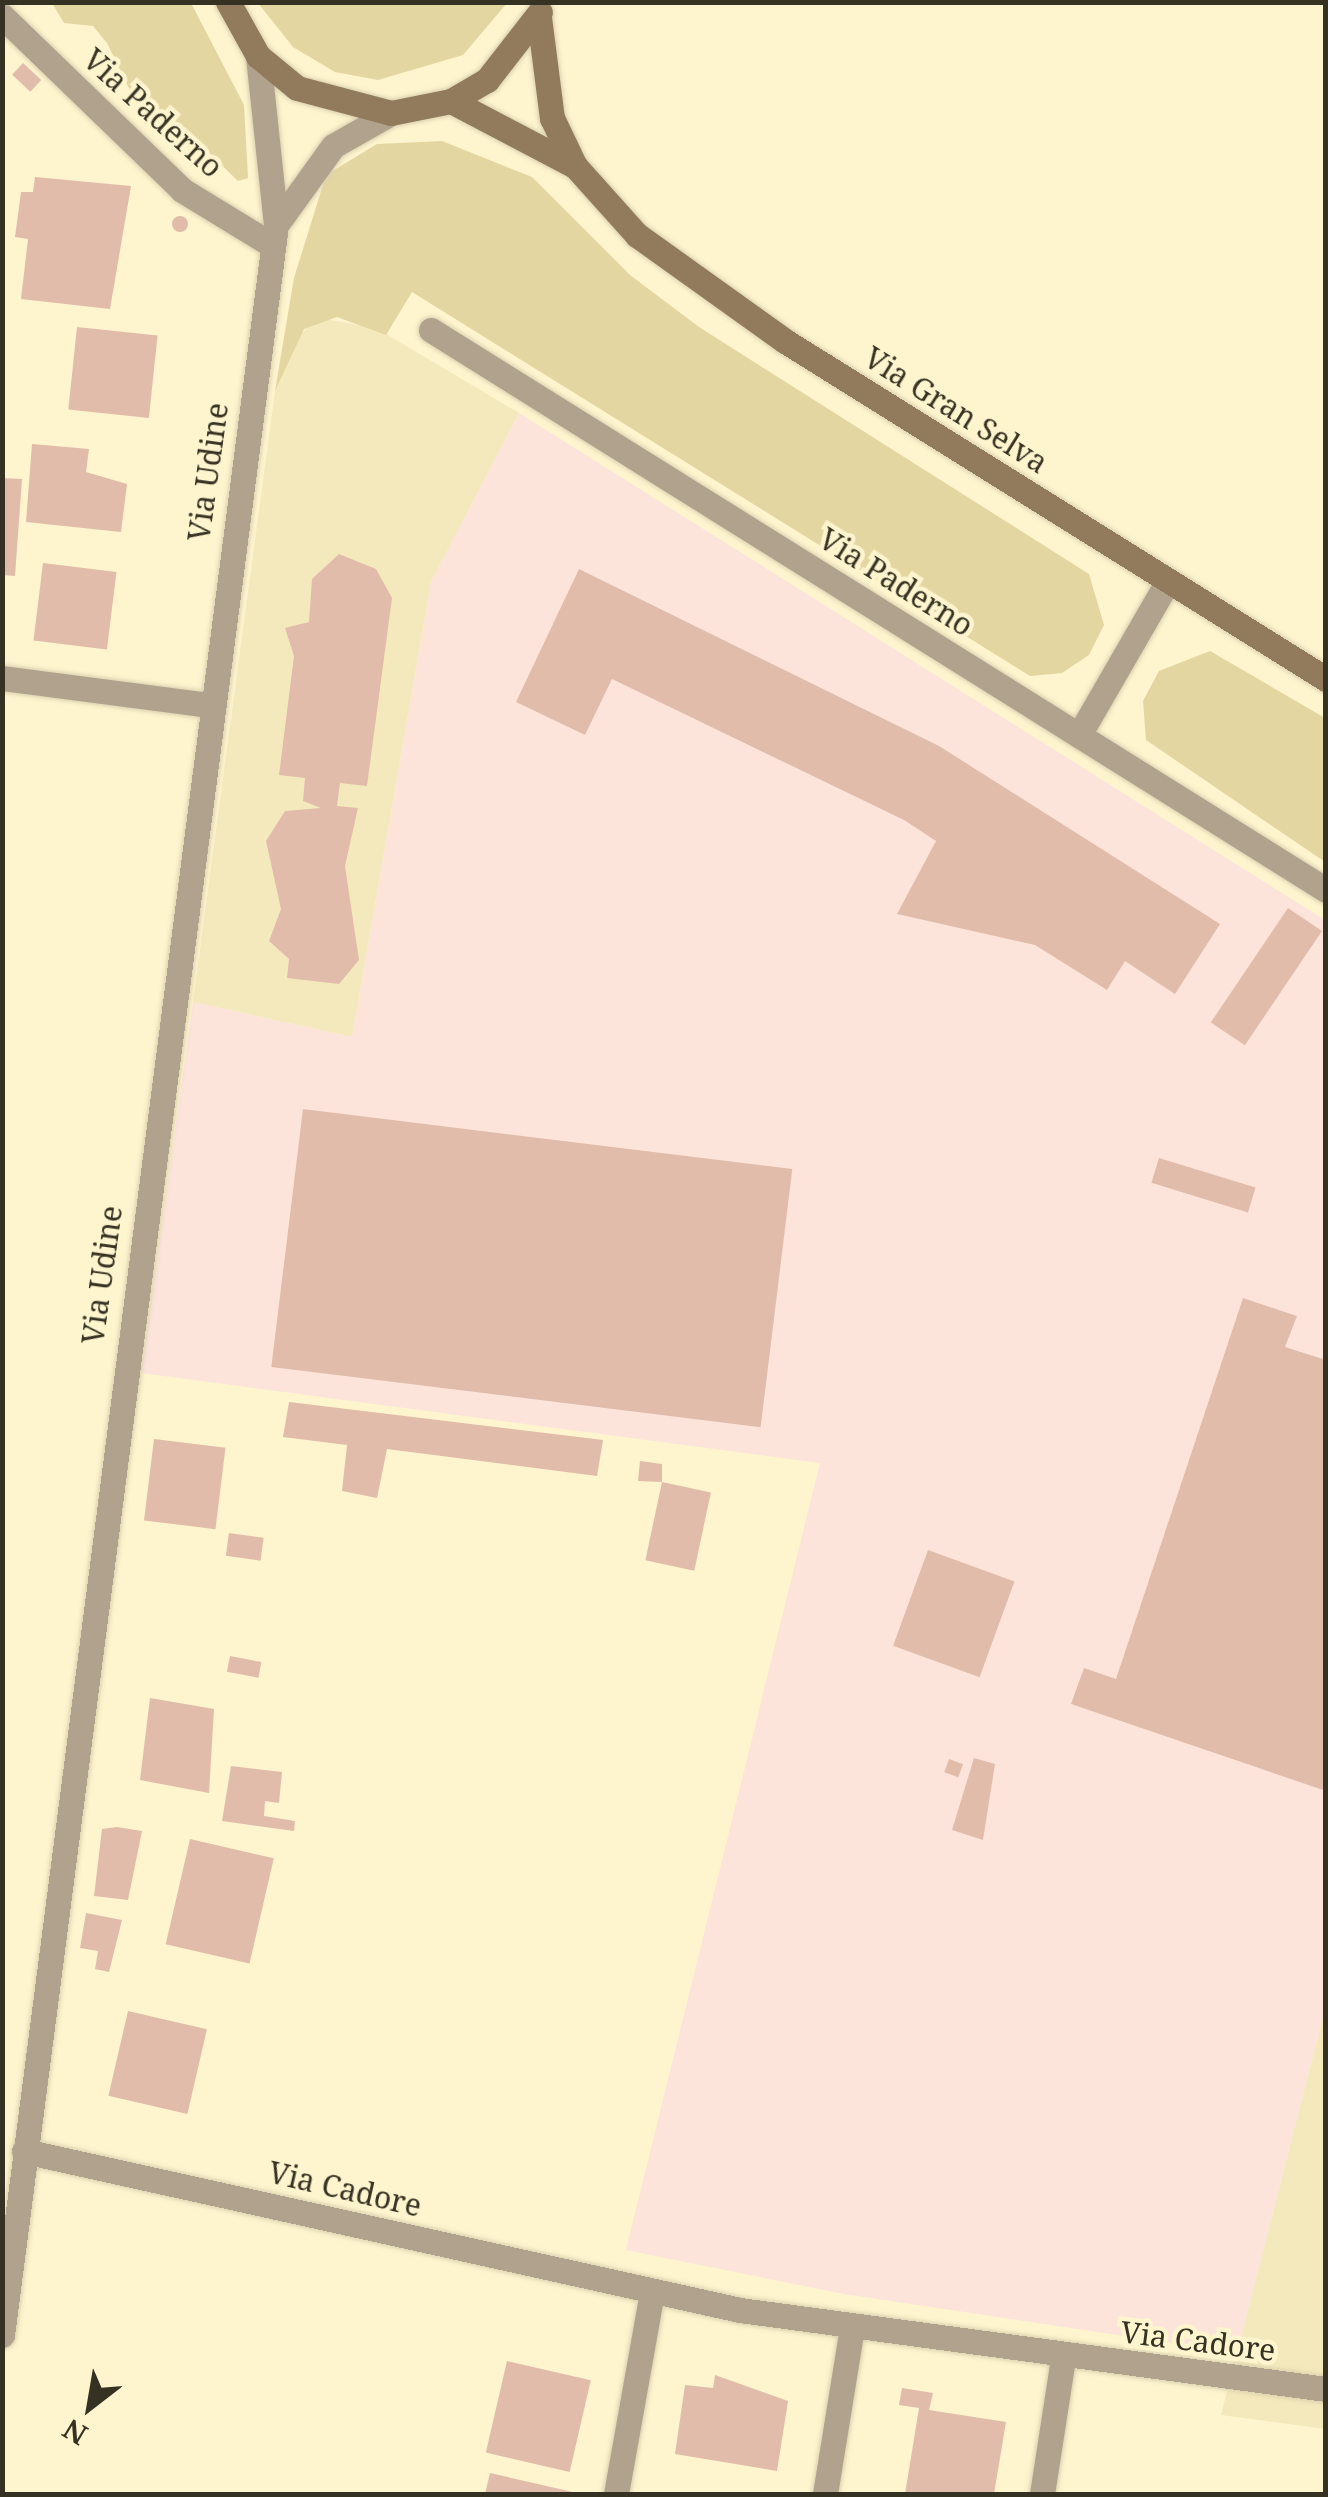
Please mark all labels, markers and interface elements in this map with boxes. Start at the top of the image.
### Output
street label: Via Paderno [76,41,230,185]
street label: Via Gran Selva [858,339,1054,481]
street label: Via Udine [180,400,236,544]
street label: Via Paderno [812,520,980,644]
street label: Via Udine [74,1203,130,1347]
street label: Via Cadore [265,2154,425,2224]
street label: Via Cadore [1119,2314,1277,2368]
north arrow [40,2357,140,2457]
text: N [55,2411,94,2455]

